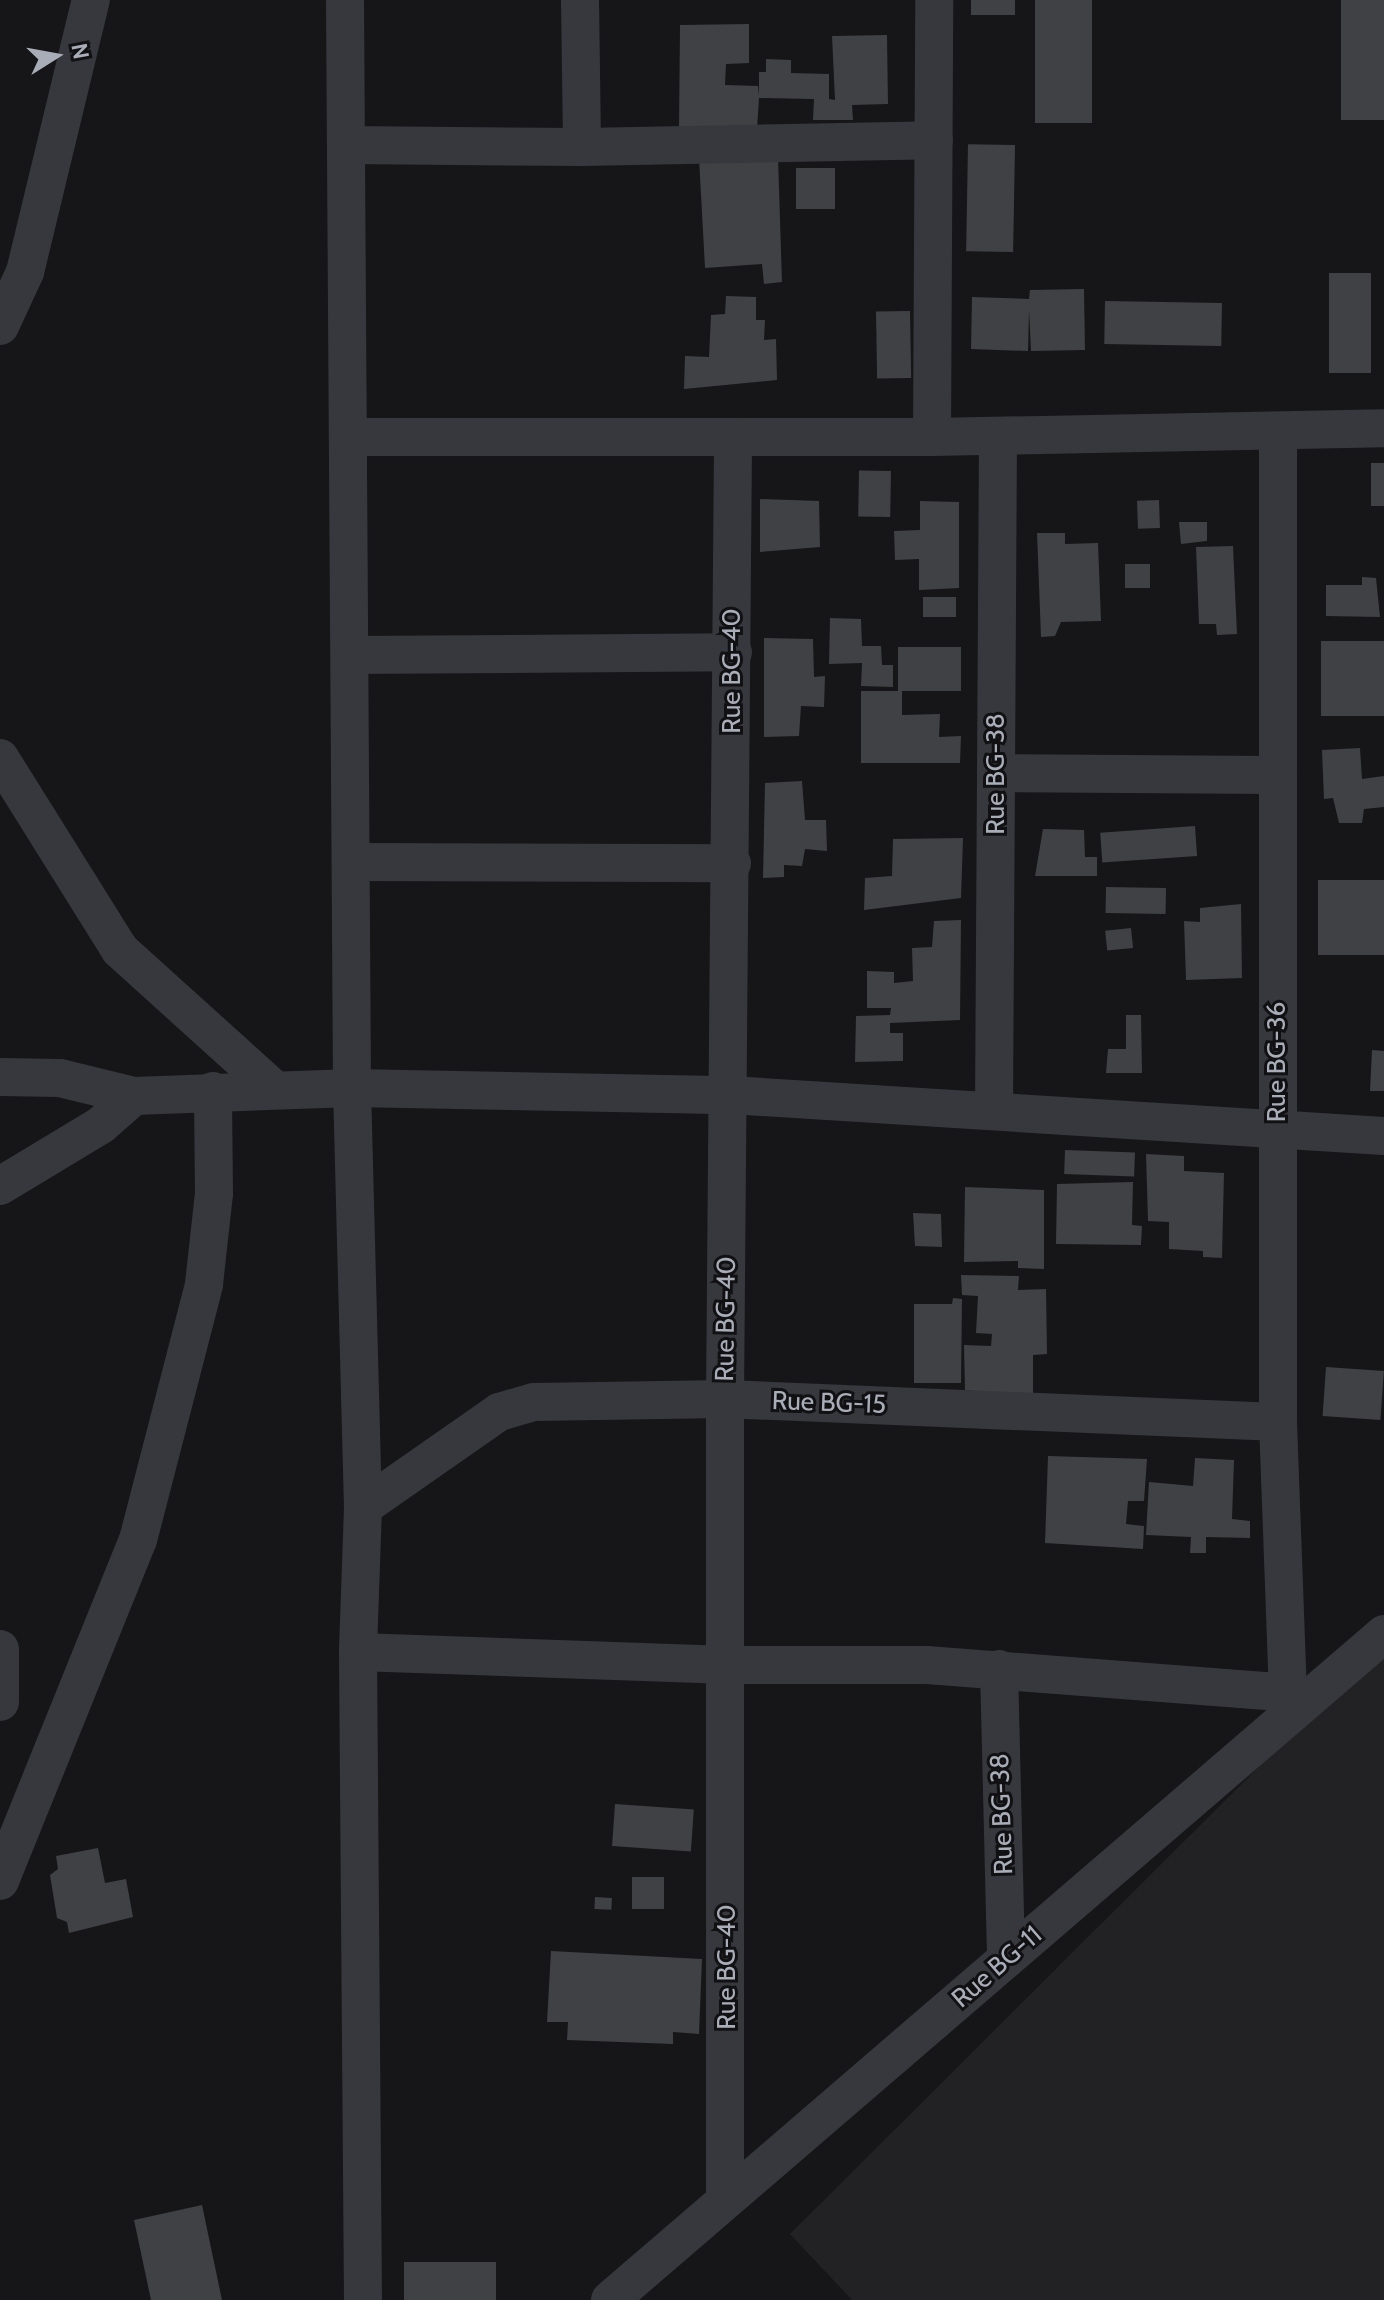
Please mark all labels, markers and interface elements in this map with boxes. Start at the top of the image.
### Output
north arrow [16,16,96,96]
text: N [65,41,95,62]
street label: Rue BG-40 [716,608,748,734]
street label: Rue BG-38 [980,713,1012,835]
street label: Rue BG-36 [1261,1002,1293,1122]
street label: Rue BG-40 [709,1256,743,1382]
street label: Rue BG-15 [771,1385,887,1421]
street label: Rue BG-38 [984,1753,1020,1875]
street label: Rue BG-40 [711,1904,743,2030]
street label: Rue BG-11 [946,1920,1048,2014]

